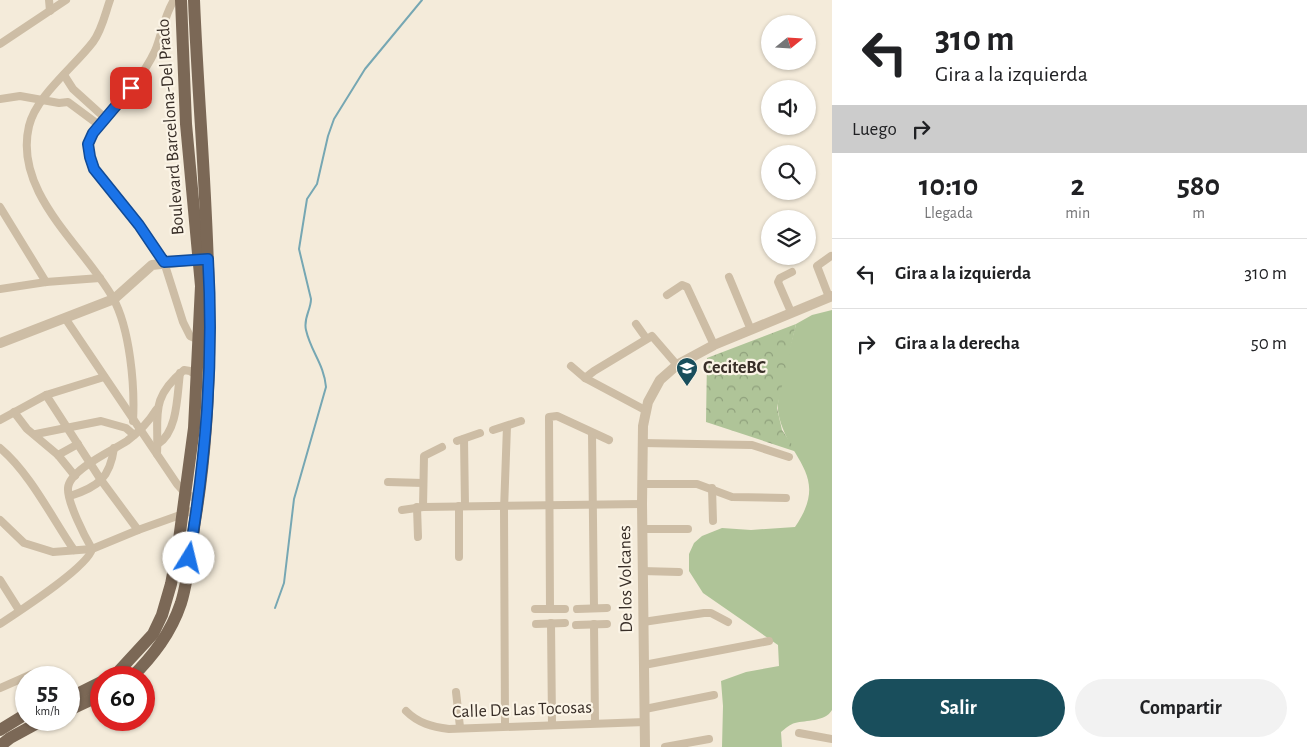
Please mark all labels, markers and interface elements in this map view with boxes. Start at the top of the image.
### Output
north arrow [761,15,816,70]
map controls [761,15,816,265]
street label: Boulevard Barcelona-Del Prado [154,18,188,236]
icon: left [852,20,917,85]
text: 310 m [935,22,1014,57]
text: Gira a la izquierda [935,63,1088,85]
pin [110,67,152,109]
icon: arrive [117,74,145,102]
button: sound [761,80,816,135]
icon: right [907,115,935,143]
text: Luego [852,120,897,139]
button: search [761,145,816,200]
text: 10:10 [919,171,978,201]
text: 2 [1071,171,1085,201]
text: 580 [1177,171,1220,201]
text: Llegada [924,205,973,221]
text: min [1065,205,1090,221]
text: m [1192,205,1205,221]
button: layers [761,210,816,265]
icon: left [852,260,880,288]
text: Gira a la izquierda [895,264,1031,283]
text: 310 m [1244,264,1287,283]
icon: right [852,330,880,358]
text: Gira a la derecha [895,334,1020,353]
text: 50 m [1251,334,1287,353]
school or university icon: CeciteBC [675,356,699,387]
place label: CeciteBC [703,359,767,377]
street label: De los Volcanes [616,525,636,633]
position arrow [162,531,214,583]
speed limit sign: 60 [90,666,155,731]
button: Salir [852,679,1065,737]
button: Compartir [1075,679,1287,737]
text: 55 [37,680,58,705]
street label: Calle De Las Tocosas [452,699,592,721]
text: km/h [35,705,60,717]

